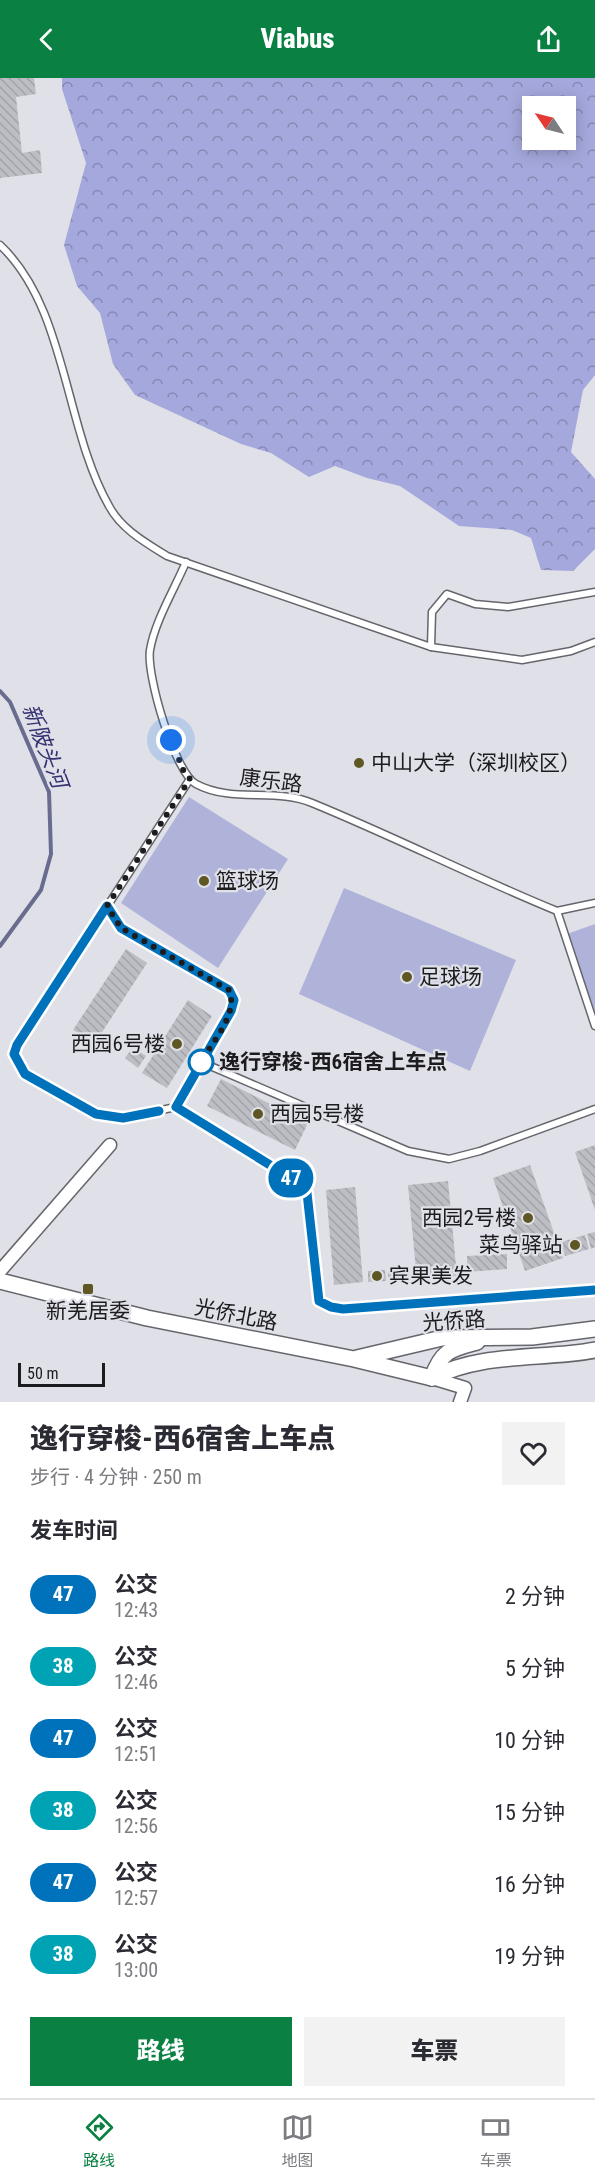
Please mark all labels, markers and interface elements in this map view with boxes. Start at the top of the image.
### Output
icon: back [30,23,63,56]
text: Viabus [260,23,335,55]
icon: share [532,23,565,56]
north arrow [522,96,576,150]
map controls [522,96,576,150]
water label: 新陂头河 [18,700,74,795]
your location [156,725,186,755]
place label: 中山大学（深圳校区） [371,751,581,775]
marker: 中山大学（深圳校区） [352,756,366,770]
street label: 康乐路 [238,765,304,797]
place label: 篮球场 [216,869,279,893]
marker: 篮球场 [197,874,211,888]
place label: 足球场 [419,965,482,989]
marker: 足球场 [400,970,414,984]
place label: 西园6号楼 [71,1032,165,1056]
marker: 西园6号楼 [170,1037,184,1051]
marker: 逸行穿梭-西6宿舍上车点 [188,1049,214,1075]
place label: 逸行穿梭-西6宿舍上车点 [219,1050,447,1074]
place label: 西园5号楼 [270,1102,364,1126]
marker: 西园5号楼 [251,1107,265,1121]
line badge: 47 [264,1158,318,1198]
text: 47 [280,1166,302,1190]
place label: 西园2号楼 [422,1206,516,1230]
marker: 西园2号楼 [521,1211,535,1225]
place label: 菜鸟驿站 [479,1233,563,1257]
marker: 菜鸟驿站 [568,1238,582,1252]
place label: 宾果美发 [389,1264,473,1288]
marker: 宾果美发 [370,1269,384,1283]
marker: 新羌居委 [81,1282,95,1296]
street label: 光侨北路 [192,1295,280,1335]
place label: 新羌居委 [46,1299,130,1323]
street label: 光侨路 [422,1307,486,1335]
scale bar [18,1360,105,1388]
text: 50 m [27,1364,59,1383]
text: 逸行穿梭-西6宿舍上车点 [30,1422,335,1455]
button: heart [502,1422,565,1485]
text: 步行 · 4 分钟 · 250 m [30,1465,202,1489]
text: 发车时间 [30,1518,118,1543]
text: 公交 [114,1572,158,1597]
text: 47 [52,1582,74,1606]
text: 2 分钟 [505,1584,565,1609]
text: 12:43 [114,1598,158,1622]
text: 公交 [114,1644,158,1669]
text: 38 [52,1654,74,1678]
text: 5 分钟 [505,1656,565,1681]
text: 12:46 [114,1670,158,1694]
text: 公交 [114,1716,158,1741]
text: 47 [52,1726,74,1750]
text: 10 分钟 [494,1728,565,1753]
text: 12:51 [114,1742,158,1766]
text: 公交 [114,1788,158,1813]
text: 38 [52,1798,74,1822]
text: 15 分钟 [494,1800,565,1825]
text: 12:56 [114,1814,158,1838]
text: 公交 [114,1860,158,1885]
text: 47 [52,1870,74,1894]
text: 16 分钟 [494,1872,565,1897]
text: 12:57 [114,1886,158,1910]
text: 公交 [114,1932,158,1957]
text: 38 [52,1942,74,1966]
text: 19 分钟 [494,1944,565,1969]
text: 13:00 [114,1958,158,1982]
button: 路线 [30,2017,292,2086]
button: 车票 [304,2017,565,2086]
tab: 路线 [83,2111,116,2171]
tab: 地图 [281,2111,314,2171]
tab: 车票 [479,2111,512,2171]

